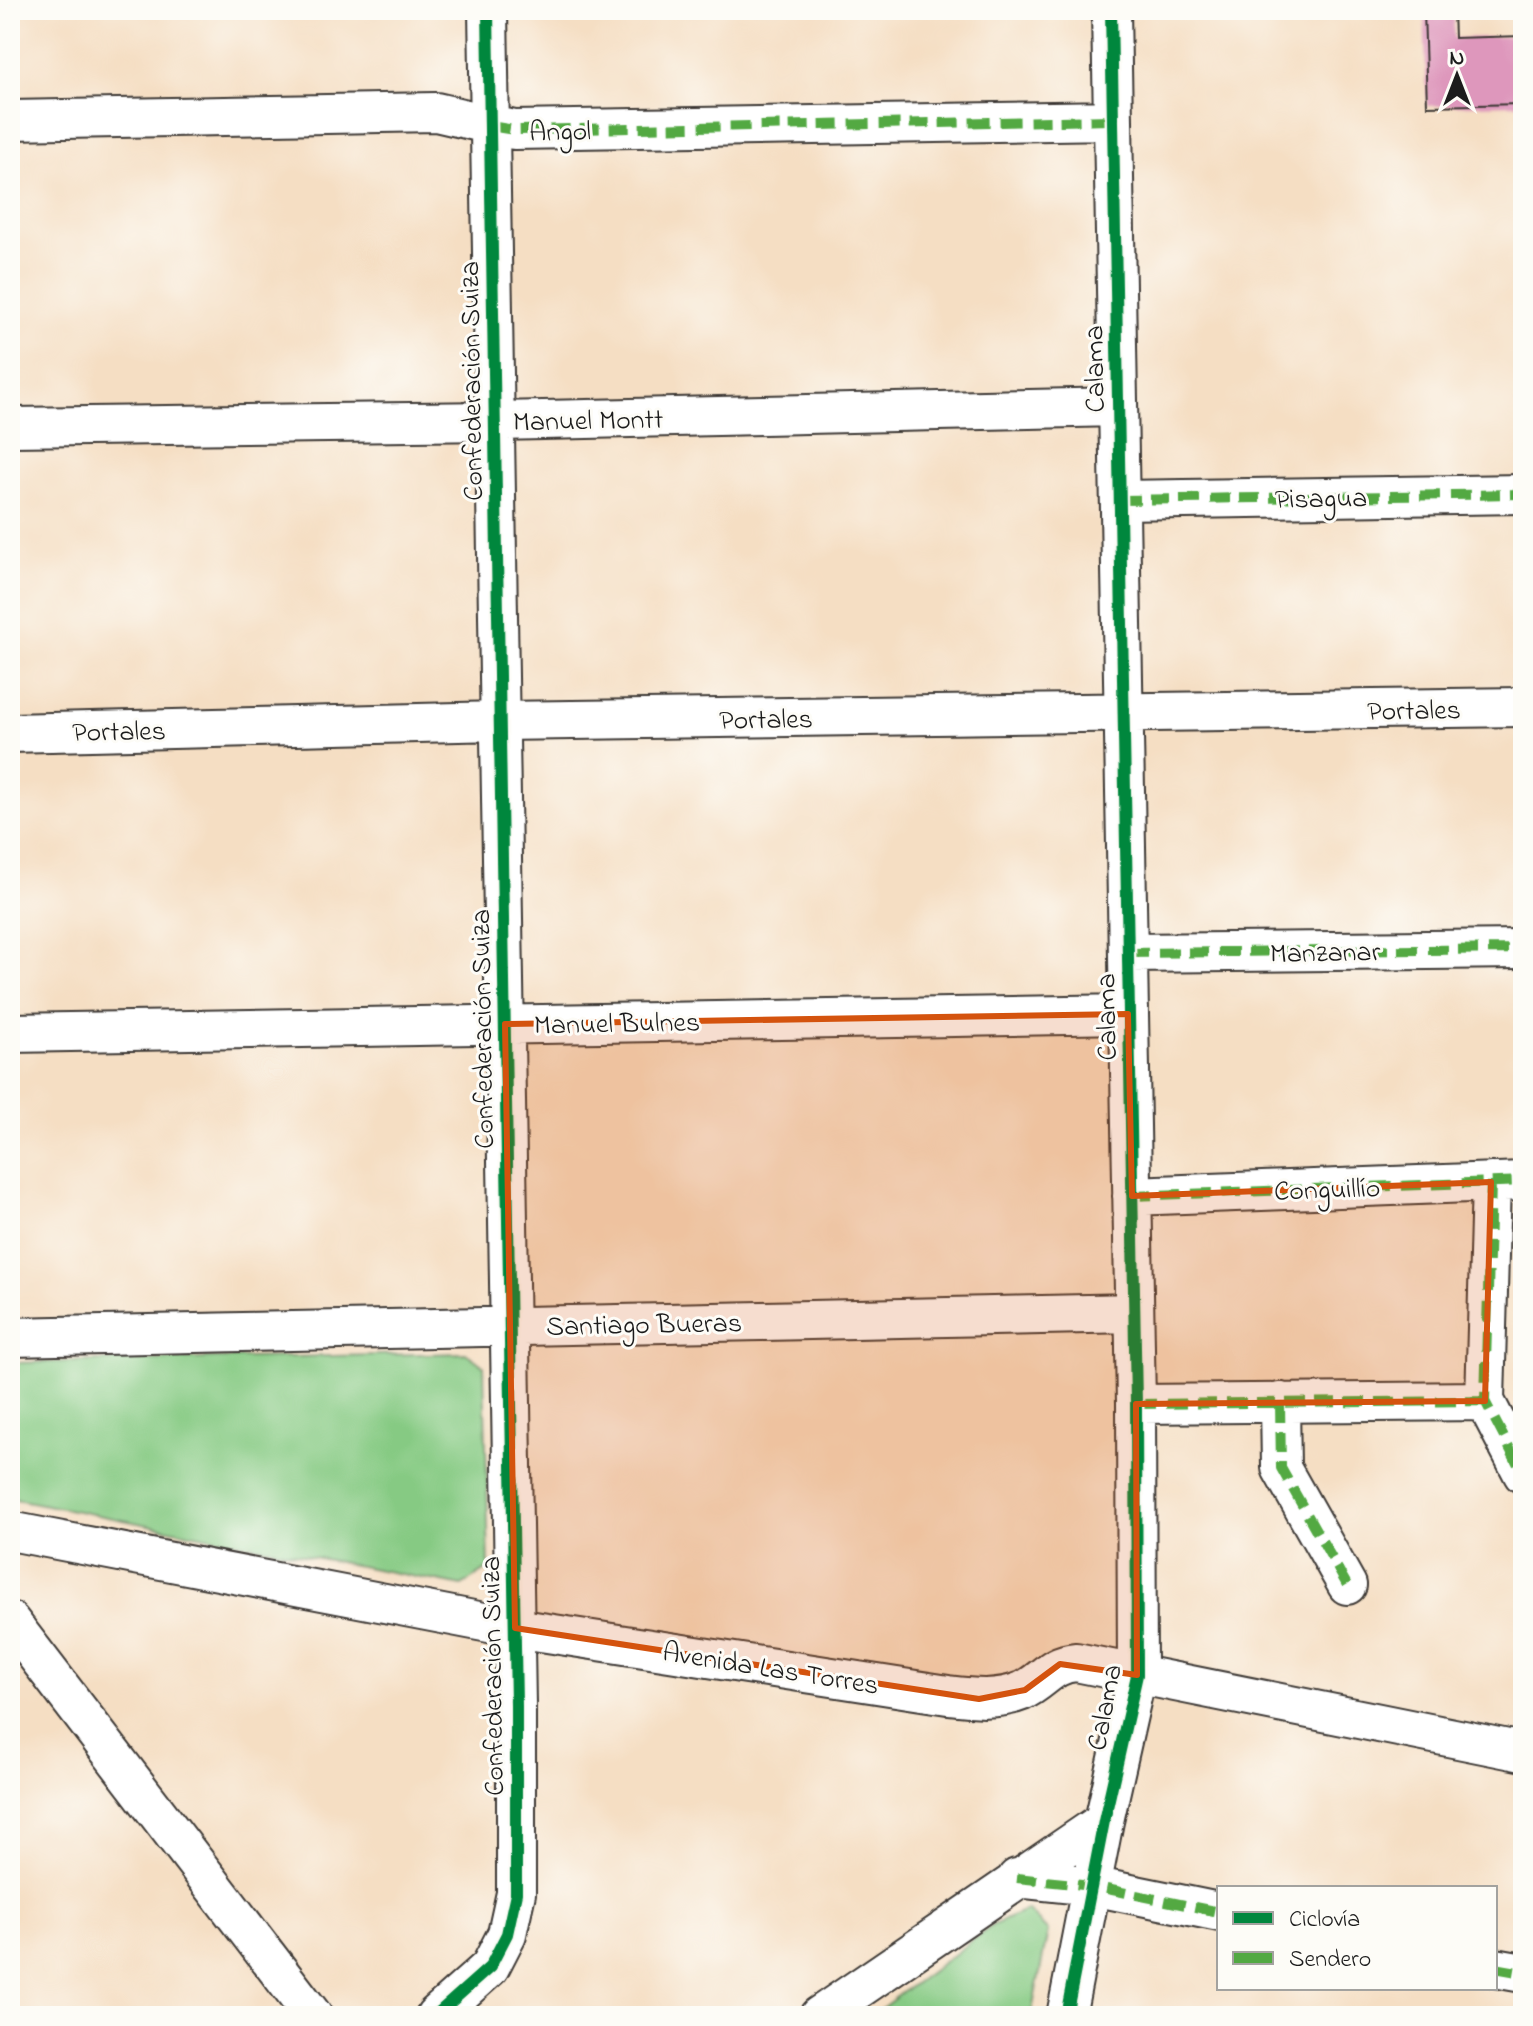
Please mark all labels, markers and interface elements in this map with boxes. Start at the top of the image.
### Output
north arrow [1417,36,1497,116]
text: N [1450,43,1464,75]
street label: Angol [529,112,591,155]
street label: Confederación Suiza [451,261,496,501]
street label: Calama [1075,325,1118,413]
street label: Manuel Montt [513,401,664,444]
street label: Pisagua [1274,479,1368,522]
street label: Portales [1367,691,1461,734]
street label: Portales [719,700,813,743]
street label: Portales [72,712,166,755]
street label: Confederación Suiza [462,909,507,1149]
street label: Manzanar [1270,933,1381,976]
street label: Calama [1087,973,1130,1061]
street label: Manuel Bulnes [534,1004,700,1047]
street label: Conguillío [1273,1169,1381,1214]
street label: Santiago Bueras [546,1304,742,1349]
street label: Confederación Suiza [472,1556,517,1796]
street label: Avenida Las Torres [659,1633,882,1708]
street label: Calama [1078,1661,1135,1754]
legend [1217,1886,1497,1990]
text: Ciclovía [1289,1903,1360,1938]
text: Sendero [1289,1943,1371,1978]

